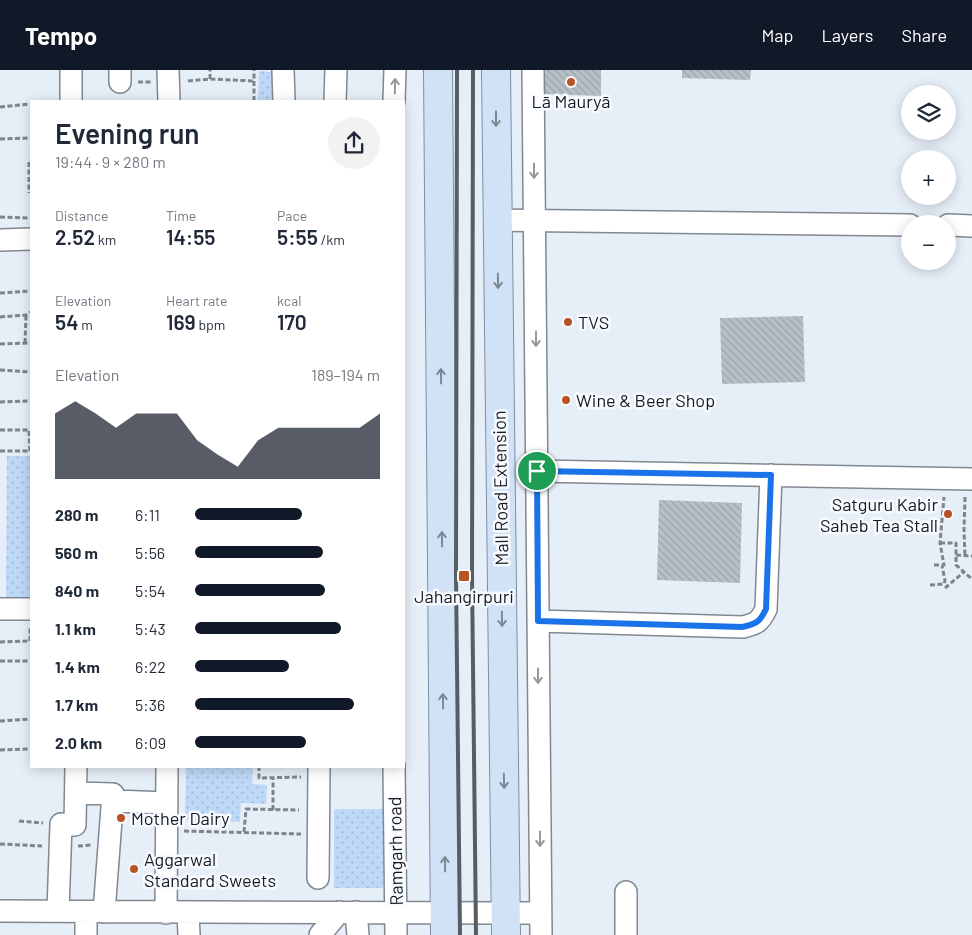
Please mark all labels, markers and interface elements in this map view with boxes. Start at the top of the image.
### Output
text: Tempo [25,21,97,50]
text: Map [761,24,793,46]
text: Layers [821,24,874,46]
text: Share [902,24,947,46]
marker: Lā Mauryā [565,76,577,88]
one-way arrow [390,78,400,94]
map controls [901,85,956,270]
button: layers [901,85,956,140]
place label: Lā Mauryā [531,90,611,112]
one-way arrow [491,110,501,126]
text: Evening run [55,116,200,150]
button: share [328,117,380,169]
button: + [901,150,956,205]
text: 19:44 · 9 × 280 m [55,152,166,171]
one-way arrow [529,162,539,179]
text: Distance [55,207,108,224]
text: Time [166,207,196,224]
text: Pace [277,207,307,224]
button: − [901,215,956,270]
text: 2.52 [55,224,95,249]
text: 14:55 [166,224,215,249]
text: 5:55 [277,224,318,249]
text: km [95,231,116,248]
text: /km [318,231,345,248]
one-way arrow [493,272,503,289]
text: Elevation [55,292,111,309]
text: Heart rate [166,292,227,309]
text: kcal [277,292,301,309]
text: 54 [55,309,78,334]
text: 169 [166,309,196,334]
text: 170 [277,309,307,334]
place label: TVS [578,311,609,333]
text: m [78,316,93,333]
text: bpm [196,316,225,333]
marker: TVS [562,316,574,328]
one-way arrow [531,331,540,347]
text: Elevation [55,365,119,384]
text: 189–194 m [311,365,380,384]
one-way arrow [436,369,446,385]
place label: Wine & Beer Shop [576,389,715,411]
marker: Wine & Beer Shop [560,394,572,406]
street label: Mall Road Extension [488,410,512,566]
pin [516,450,558,492]
icon: arrive [523,457,551,485]
place label: Satguru Kabir Saheb Tea Stall [820,493,938,536]
text: 280 m [55,505,98,524]
text: 6:11 [135,505,160,524]
marker: Satguru Kabir Saheb Tea Stall [942,508,954,520]
one-way arrow [437,531,447,548]
text: 560 m [55,543,98,562]
text: 5:56 [135,543,165,562]
marker: Jahangirpuri [457,569,471,583]
text: 840 m [55,581,99,600]
text: 5:54 [135,581,166,600]
place label: Jahangirpuri [414,585,514,607]
one-way arrow [497,610,507,626]
text: 1.1 km [55,619,96,638]
text: 5:43 [135,619,166,638]
text: 1.4 km [55,657,100,676]
text: 6:22 [135,657,166,676]
one-way arrow [533,668,543,684]
one-way arrow [439,694,448,710]
text: 1.7 km [55,695,98,714]
text: 5:36 [135,695,165,714]
text: 2.0 km [55,733,102,752]
text: 6:09 [135,733,166,752]
one-way arrow [499,772,509,789]
street label: Ramgarh road [383,796,407,906]
place label: Mother Dairy [131,807,230,829]
marker: Mother Dairy [115,812,127,824]
one-way arrow [535,830,545,846]
place label: Aggarwal Standard Sweets [144,848,276,891]
one-way arrow [440,856,450,872]
marker: Aggarwal Standard Sweets [128,863,140,875]

